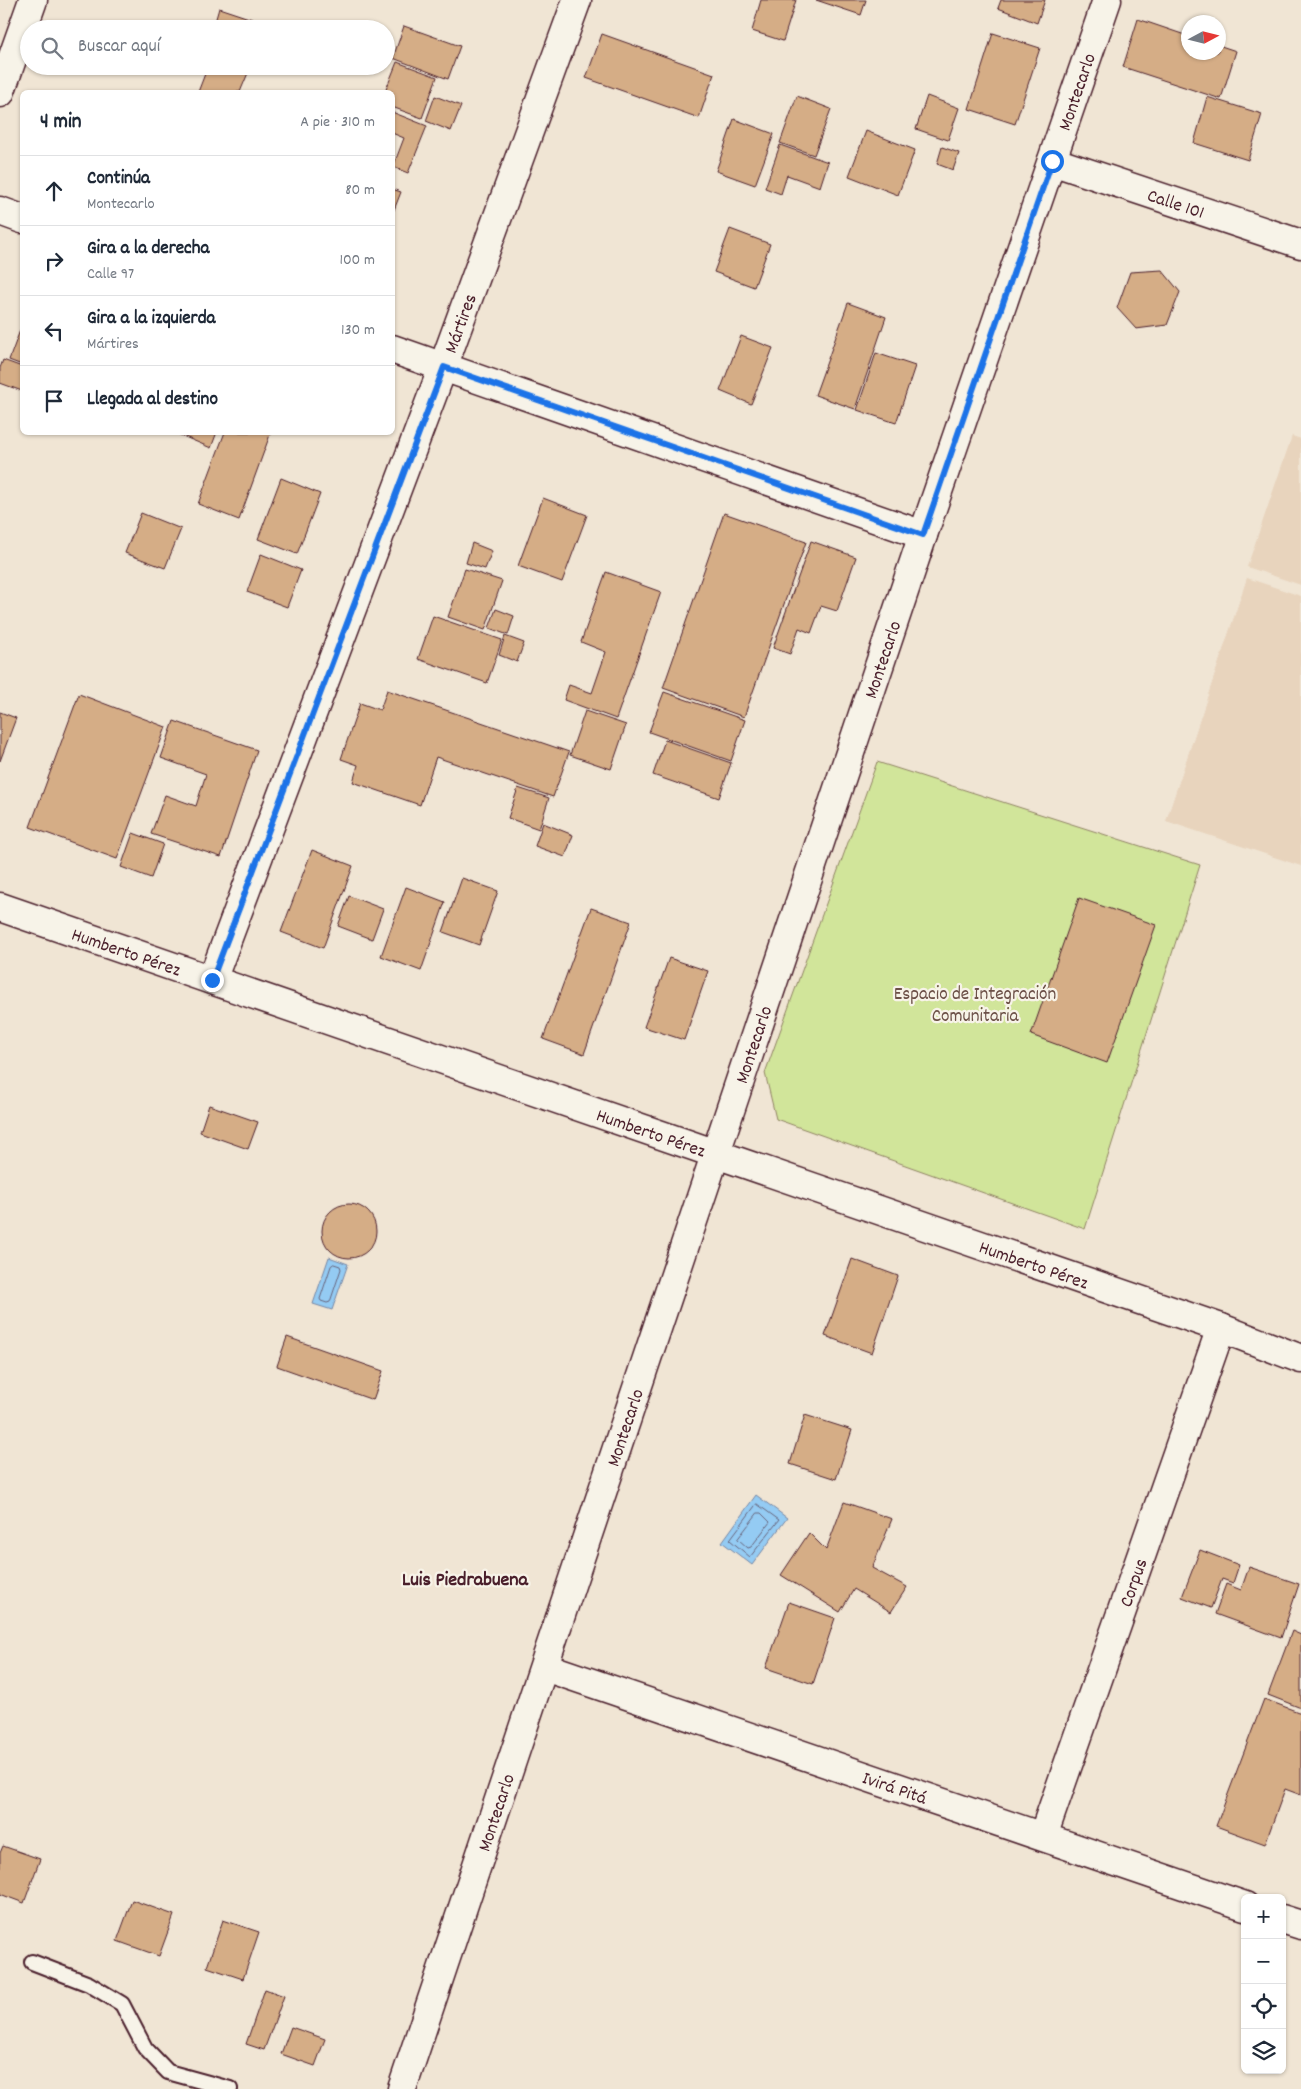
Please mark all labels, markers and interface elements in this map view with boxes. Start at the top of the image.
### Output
north arrow [1181,15,1226,60]
search box [20,20,395,75]
icon: search [38,34,66,62]
text: Buscar aquí [78,34,160,61]
street label: Montecarlo [1053,50,1105,135]
text: 4 min [40,108,82,138]
text: A pie · 310 m [300,111,375,134]
route start [1041,150,1064,173]
text: Continúa [87,166,150,193]
icon: ahead [40,177,68,205]
text: 80 m [345,179,375,202]
street label: Calle 101 [1143,184,1207,228]
text: Montecarlo [87,193,155,216]
text: Gira a la derecha [87,236,209,263]
icon: right [40,247,68,275]
text: 100 m [339,249,375,272]
text: Calle 97 [87,263,134,286]
street label: Mártires [439,291,486,358]
text: Gira a la izquierda [87,306,215,333]
icon: left [40,317,68,345]
text: 130 m [341,319,375,342]
text: Mártires [87,333,139,356]
icon: arrive [40,387,68,415]
text: Llegada al destino [87,387,218,414]
street label: Montecarlo [859,618,910,703]
street label: Humberto Pérez [67,923,184,985]
route end [201,969,224,992]
park label: Espacio de Integración Comunitaria [894,982,1056,1031]
street label: Montecarlo [730,1003,781,1088]
street label: Humberto Pérez [592,1104,709,1166]
street label: Humberto Pérez [975,1236,1091,1298]
street label: Montecarlo [602,1386,653,1471]
street label: Corpus [1114,1555,1156,1611]
district label: Luis Piedrabuena [402,1567,529,1595]
street label: Ivirá Pitá [858,1766,931,1814]
street label: Montecarlo [473,1771,524,1856]
map controls [1241,1894,1286,2074]
button: + [1241,1894,1286,1939]
button: − [1241,1939,1286,1984]
button: locate [1241,1984,1286,2029]
button: layers [1241,2029,1286,2074]

